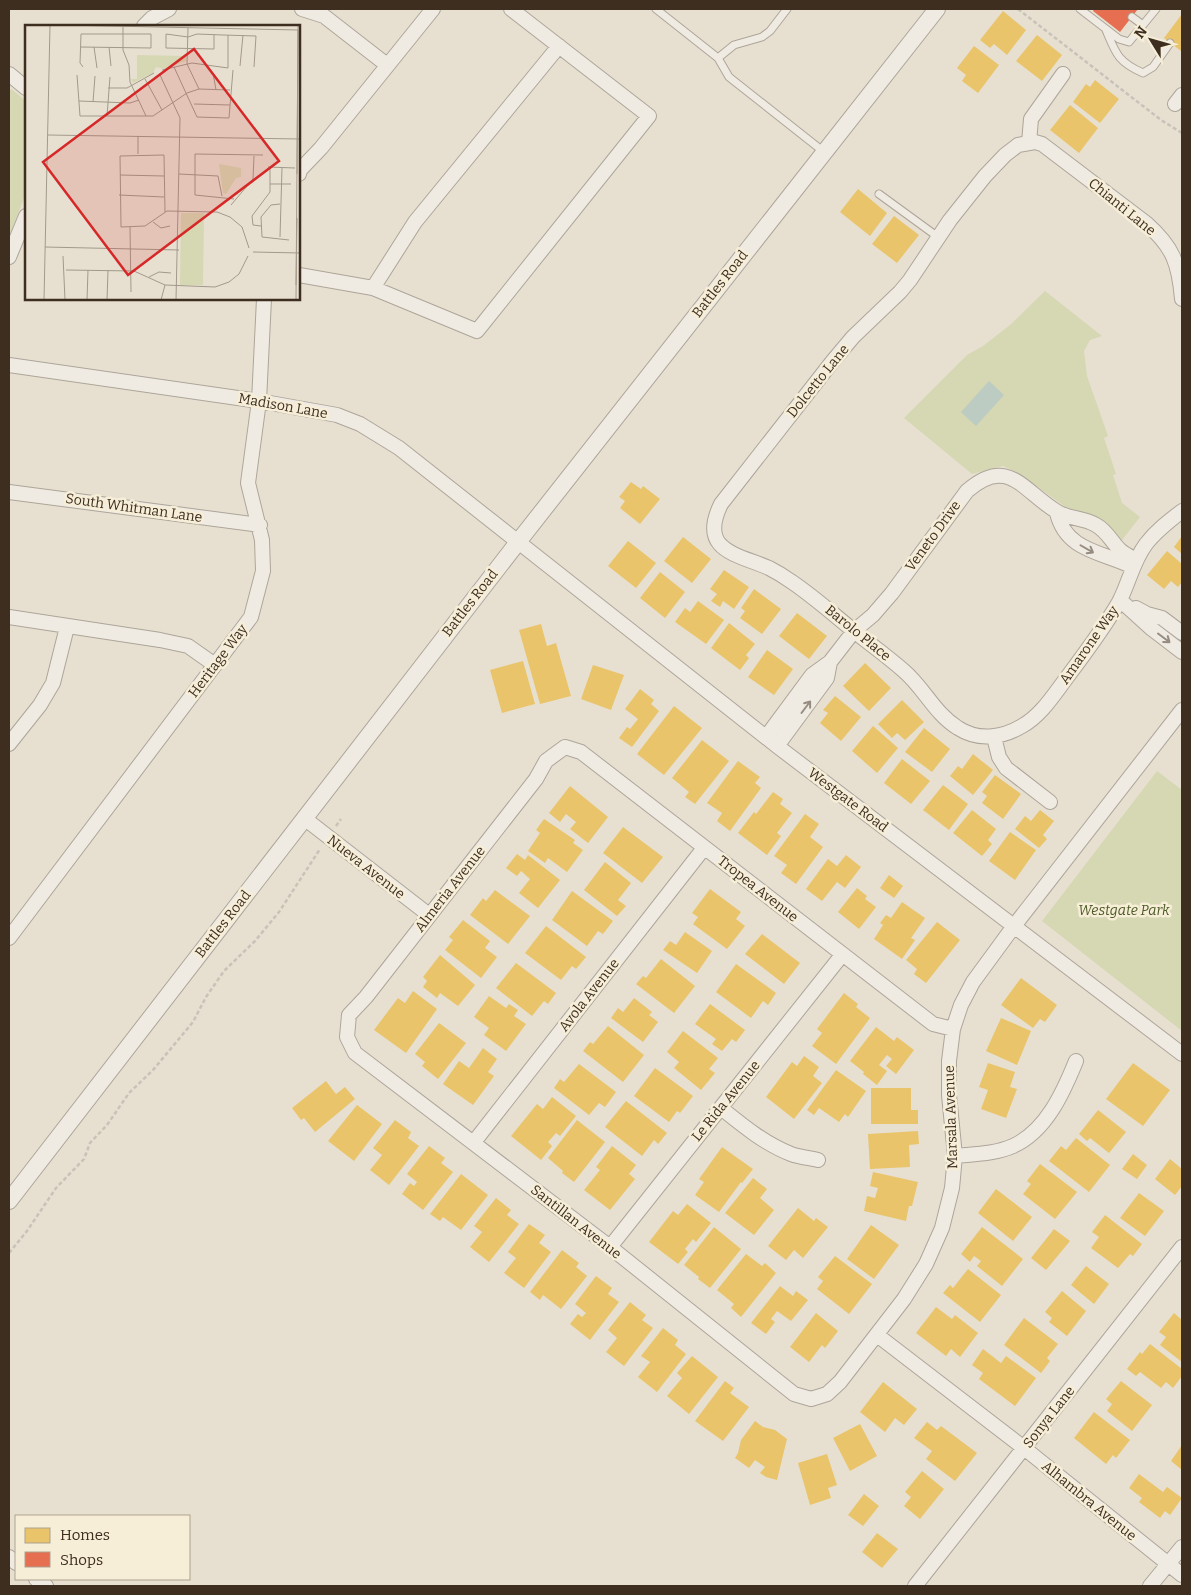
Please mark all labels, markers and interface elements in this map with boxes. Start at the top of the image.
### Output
north arrow [1126,15,1176,65]
text: N [1131,23,1151,42]
inset map [25,25,300,300]
street label: Chianti Lane [1085,175,1159,239]
street label: Battles Road [689,247,751,321]
street label: Dolcetto Lane [783,341,853,421]
street label: Madison Lane [237,390,329,422]
street label: South Whitman Lane [65,490,203,526]
street label: Veneto Drive [902,497,964,575]
one-way arrow [1079,544,1094,554]
street label: Battles Road [439,566,501,640]
street label: Barolo Place [822,601,894,665]
street label: Amarone Way [1056,602,1123,687]
street label: Heritage Way [185,621,251,701]
one-way arrow [1157,633,1171,643]
one-way arrow [801,701,812,714]
street label: Westgate Road [805,764,891,836]
street label: Nueva Avenue [324,831,408,903]
street label: Almeria Avenue [411,843,489,935]
street label: Tropea Avenue [714,852,802,926]
street label: Battles Road [192,887,254,961]
park label: Westgate Park [1078,902,1170,919]
street label: Avola Avenue [555,955,623,1035]
street label: Le Rida Avenue [688,1057,764,1145]
street label: Marsala Avenue [941,1065,961,1169]
street label: Santillan Avenue [527,1181,625,1263]
street label: Sonya Lane [1020,1383,1078,1451]
street label: Alhambra Avenue [1038,1458,1140,1544]
legend [15,1515,190,1580]
text: Homes [60,1526,110,1544]
text: Shops [60,1551,103,1569]

